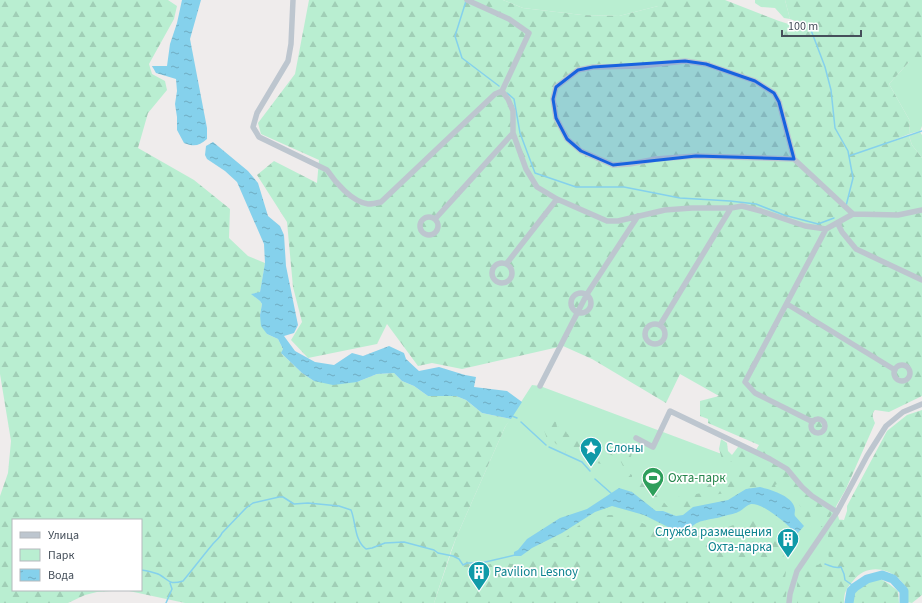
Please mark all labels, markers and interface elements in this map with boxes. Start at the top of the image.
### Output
scale bar [782,12,861,38]
text: 100 m [788,18,818,35]
place icon: Слоны [578,435,604,468]
place label: Слоны [606,439,643,457]
sports icon: Охта-парк [640,465,666,498]
place label: Охта-парк [668,469,726,487]
legend [12,519,142,591]
place label: Служба размещения Охта-парка [655,523,772,556]
building icon: Служба размещения Охта-парка [775,526,801,559]
text: Улица [48,527,79,544]
text: Парк [48,547,74,564]
building icon: Pavilion Lesnoy [466,559,492,592]
place label: Pavilion Lesnoy [494,563,578,581]
text: Вода [48,567,74,584]

